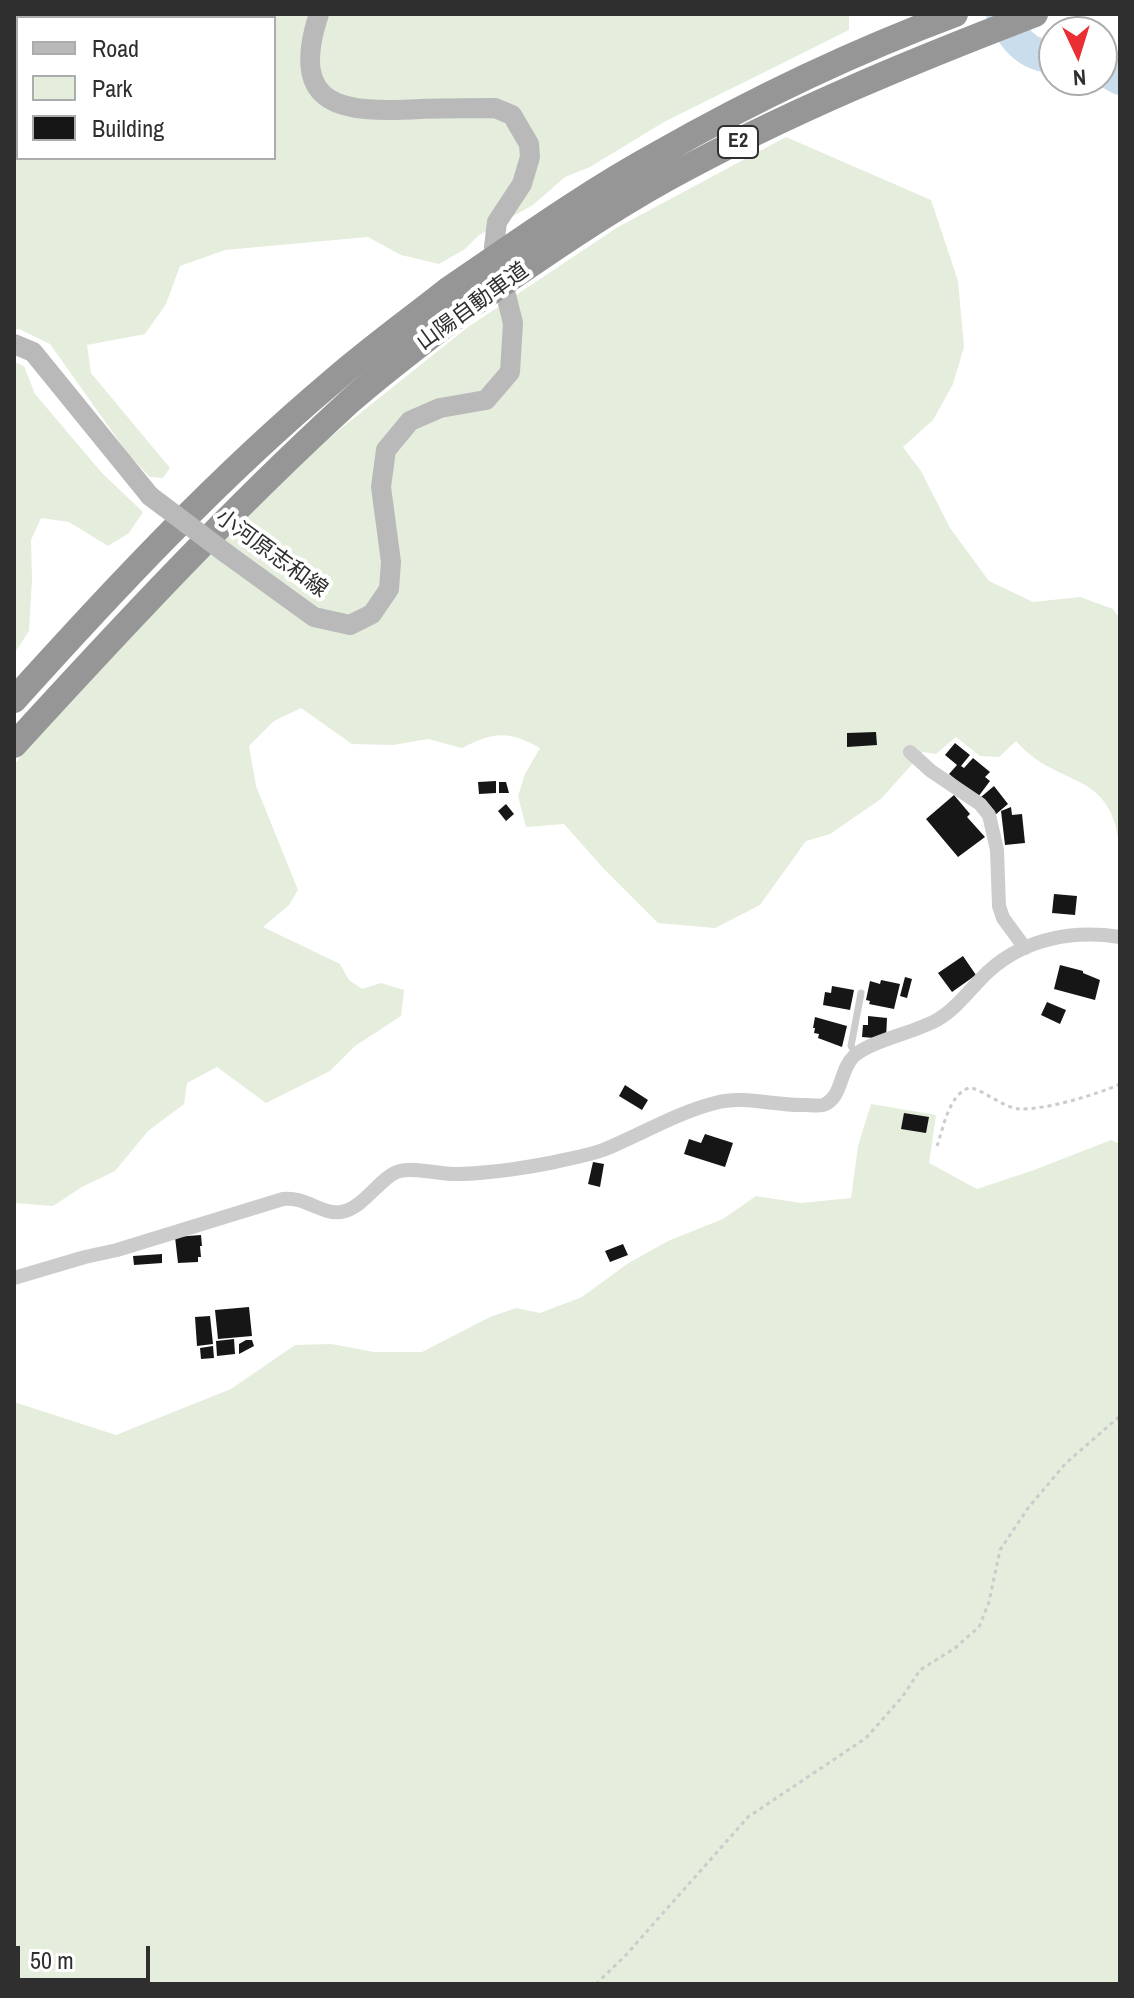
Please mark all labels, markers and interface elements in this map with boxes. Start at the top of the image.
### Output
legend [16,16,276,160]
north arrow [1038,16,1118,96]
text: Road [92,32,139,64]
text: N [1072,63,1087,93]
text: Park [92,72,132,104]
text: Building [92,112,164,144]
road number: E2 [718,126,758,158]
street label: 山陽自動車道 [412,258,534,356]
street label: 小河原志和線 [210,505,332,603]
scale bar [20,1930,154,1980]
text: 50 m [30,1944,74,1976]

